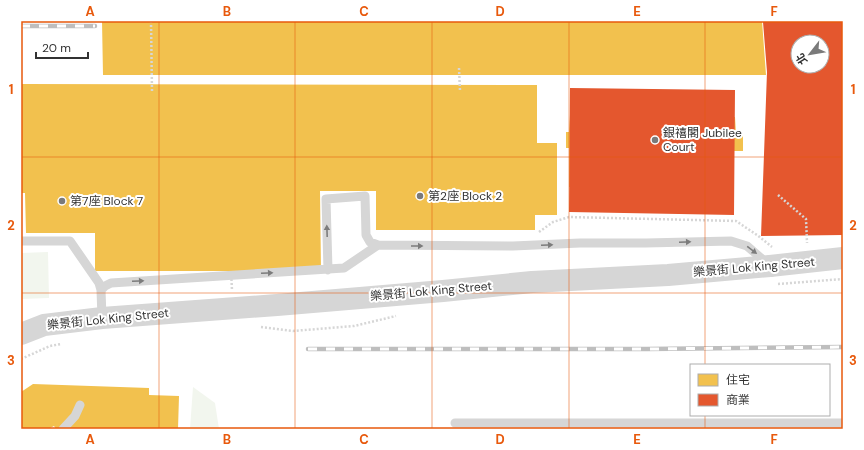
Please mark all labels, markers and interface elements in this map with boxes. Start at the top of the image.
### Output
text: A [85,3,95,20]
text: B [223,3,231,20]
text: C [359,3,369,20]
text: D [495,3,505,20]
text: E [633,3,641,20]
text: F [770,3,778,20]
scale bar [36,34,88,60]
north arrow [790,34,830,74]
text: 20 m [42,40,71,56]
text: 北 [793,51,810,67]
text: 1 [9,81,13,98]
text: 1 [851,81,855,98]
place label: 銀禧閣 Jubilee Court [663,125,742,155]
marker: 銀禧閣 Jubilee Court [650,135,660,145]
place label: 第2座 Block 2 [428,188,502,204]
marker: 第2座 Block 2 [415,191,425,201]
place label: 第7座 Block 7 [70,193,143,209]
marker: 第7座 Block 7 [57,196,67,206]
text: 2 [7,217,15,234]
text: 2 [849,217,857,234]
one-way arrow [324,225,331,237]
one-way arrow [679,239,692,245]
one-way arrow [541,241,553,248]
one-way arrow [411,243,424,249]
one-way arrow [747,246,758,254]
street label: 樂景街 Lok King Street [692,254,816,280]
one-way arrow [261,270,273,277]
one-way arrow [132,278,144,285]
street label: 樂景街 Lok King Street [369,278,493,304]
street label: 樂景街 Lok King Street [46,305,170,333]
text: 3 [7,352,15,369]
text: 3 [849,352,857,369]
legend [690,364,830,416]
text: 住宅 [726,372,750,388]
text: 商業 [726,392,750,408]
text: A [85,431,95,448]
text: B [223,431,231,448]
text: C [359,431,369,448]
text: D [495,431,505,448]
text: E [633,431,641,448]
text: F [770,431,778,448]

